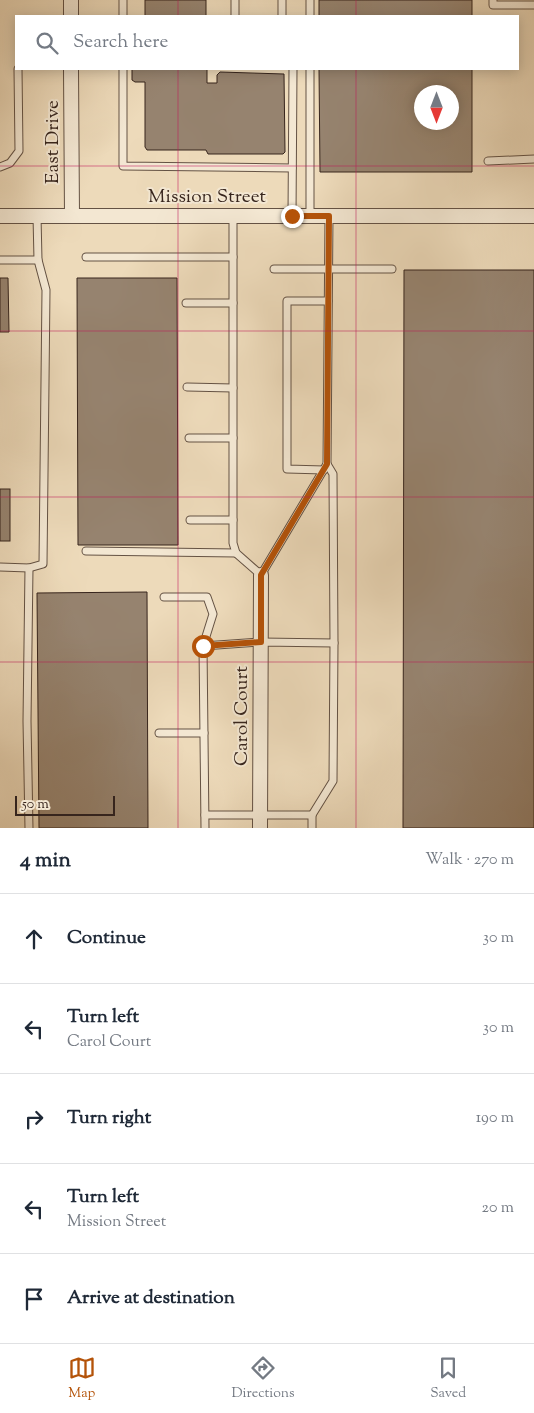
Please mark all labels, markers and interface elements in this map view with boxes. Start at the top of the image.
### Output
search box [15,15,519,70]
icon: search [33,29,61,57]
text: Search here [73,29,168,56]
north arrow [414,85,459,130]
street label: East Drive [40,100,67,184]
street label: Mission Street [148,184,266,211]
route end [281,205,304,228]
route start [192,635,215,658]
street label: Carol Court [229,665,256,766]
scale bar [15,793,115,816]
text: 50 m [22,795,49,815]
text: 4 min [20,846,71,876]
text: Walk · 270 m [425,849,514,872]
icon: ahead [20,925,48,953]
text: Continue [67,925,146,952]
text: 30 m [483,927,514,950]
text: Turn left [67,1004,139,1031]
icon: left [20,1015,48,1043]
text: 30 m [483,1017,514,1040]
text: Carol Court [67,1031,151,1054]
icon: right [20,1105,48,1133]
text: Turn right [67,1105,151,1132]
text: 190 m [476,1107,514,1130]
text: Turn left [67,1184,139,1211]
icon: left [20,1195,48,1223]
text: 20 m [481,1197,514,1220]
text: Mission Street [67,1211,166,1234]
icon: arrive [20,1285,48,1313]
text: Arrive at destination [67,1285,235,1312]
tab: Map [68,1354,96,1404]
tab: Directions [231,1354,295,1404]
tab: Saved [430,1354,466,1404]

